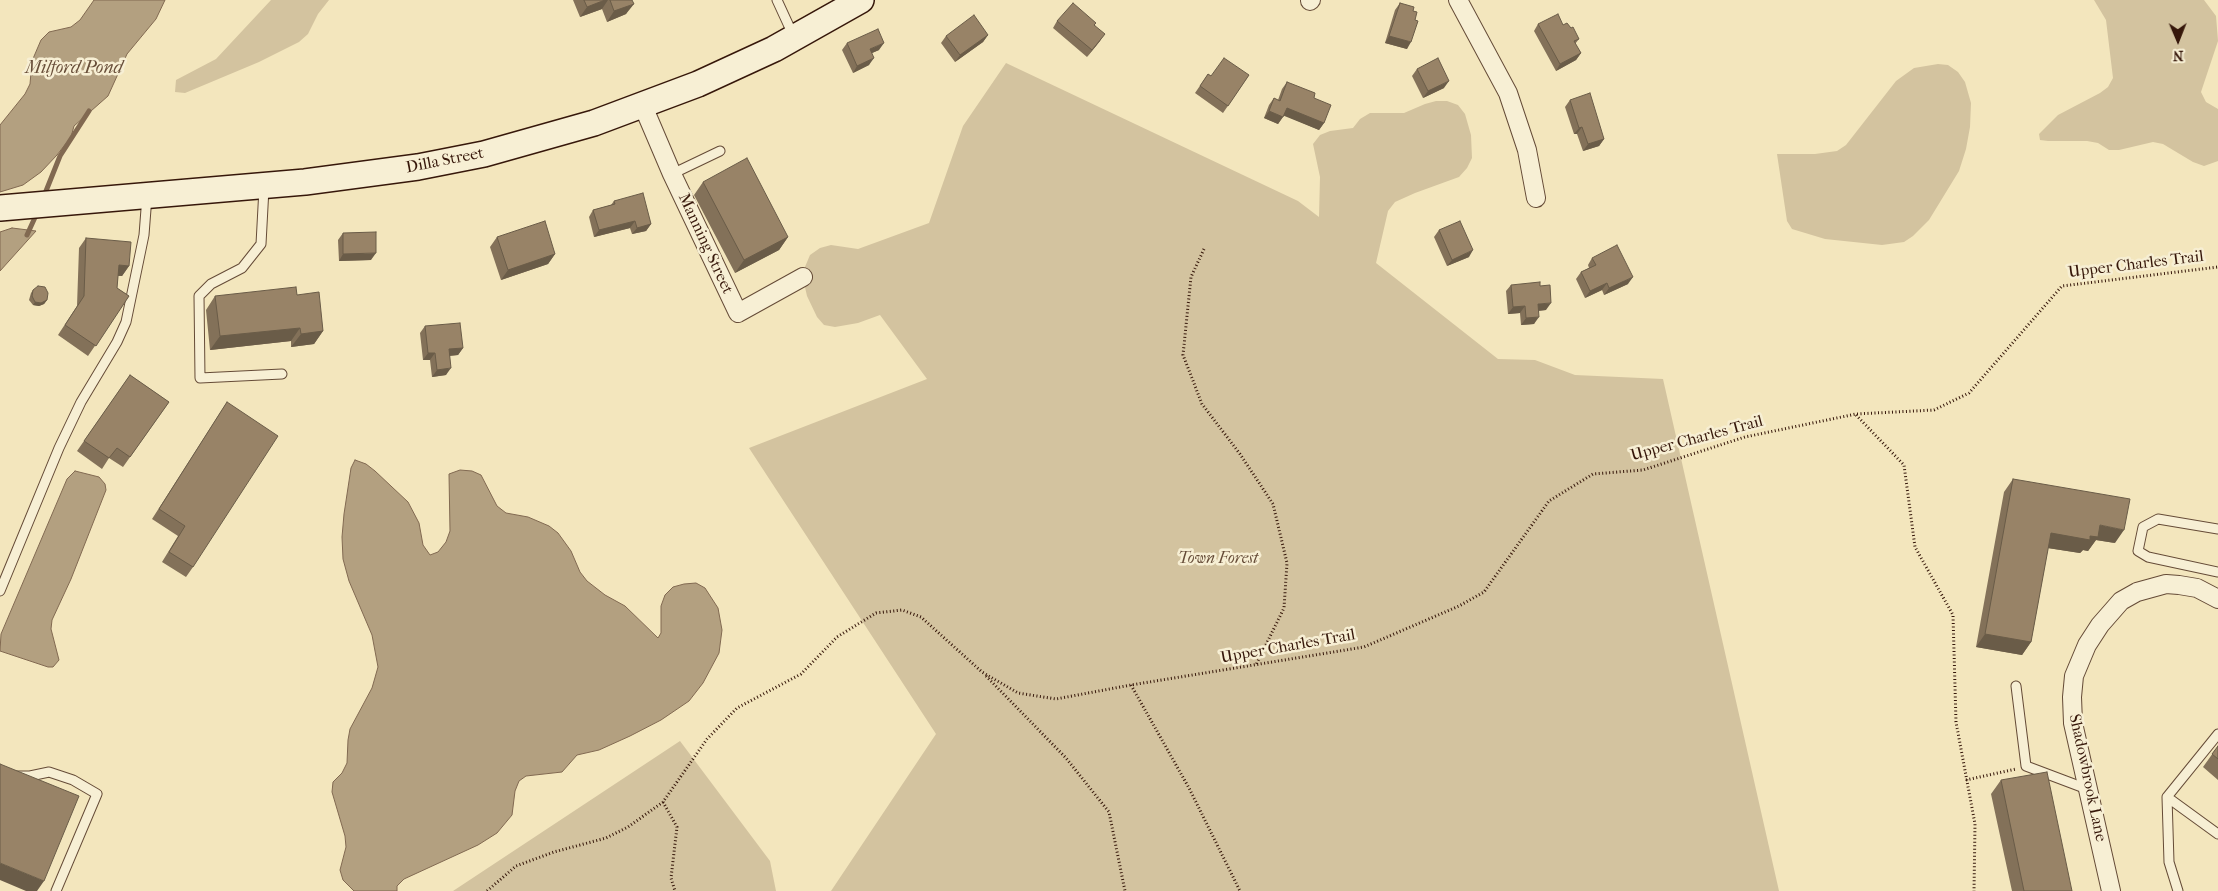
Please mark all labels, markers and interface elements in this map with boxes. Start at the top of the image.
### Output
north arrow [2153,15,2203,65]
text: N [2173,47,2184,64]
water label: Milford Pond [25,58,123,80]
street label: Dilla Street [404,144,486,178]
street label: Manning Street [673,191,737,297]
street label: Upper Charles Trail [2067,247,2205,283]
street label: Upper Charles Trail [1629,412,1765,466]
park label: Town Forest [1178,549,1258,569]
street label: Upper Charles Trail [1219,626,1357,668]
street label: Shadowbrook Lane [2064,712,2110,844]

